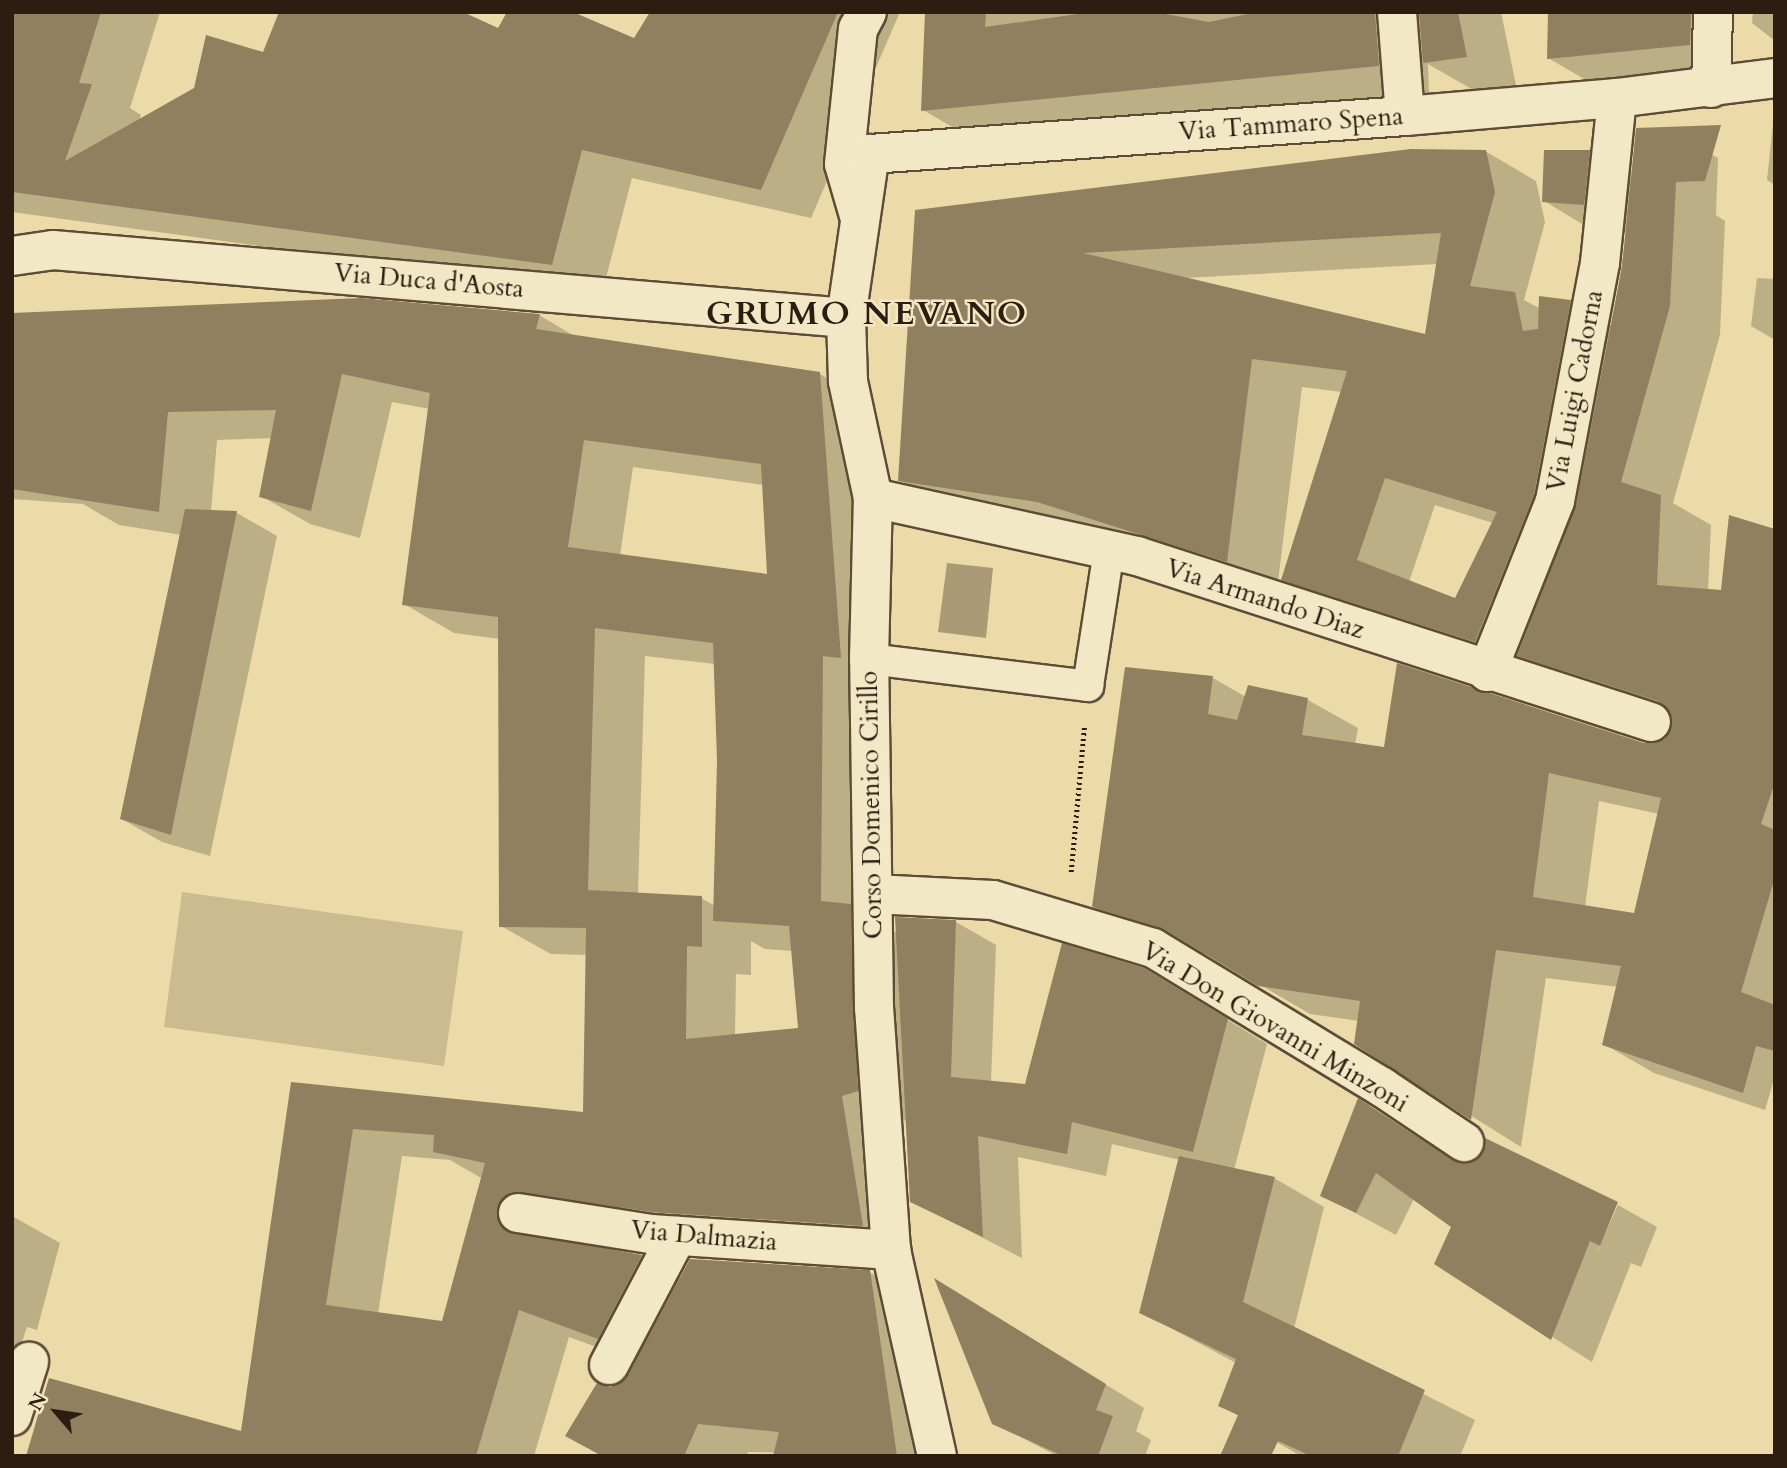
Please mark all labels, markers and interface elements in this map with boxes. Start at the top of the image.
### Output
street label: Via Tammaro Spena [1178,101,1404,147]
street label: Via Duca d'Aosta [333,257,525,305]
street label: Via Luigi Cadorna [1540,287,1610,495]
district label: GRUMO NEVANO [707,294,1027,334]
street label: Via Armando Diaz [1162,552,1368,646]
street label: Corso Domenico Cirillo [853,671,889,939]
street label: Via Don Giovanni Minzoni [1136,935,1414,1119]
street label: Via Dalmazia [629,1214,779,1258]
north arrow [21,1377,91,1447]
text: N [22,1388,53,1415]

